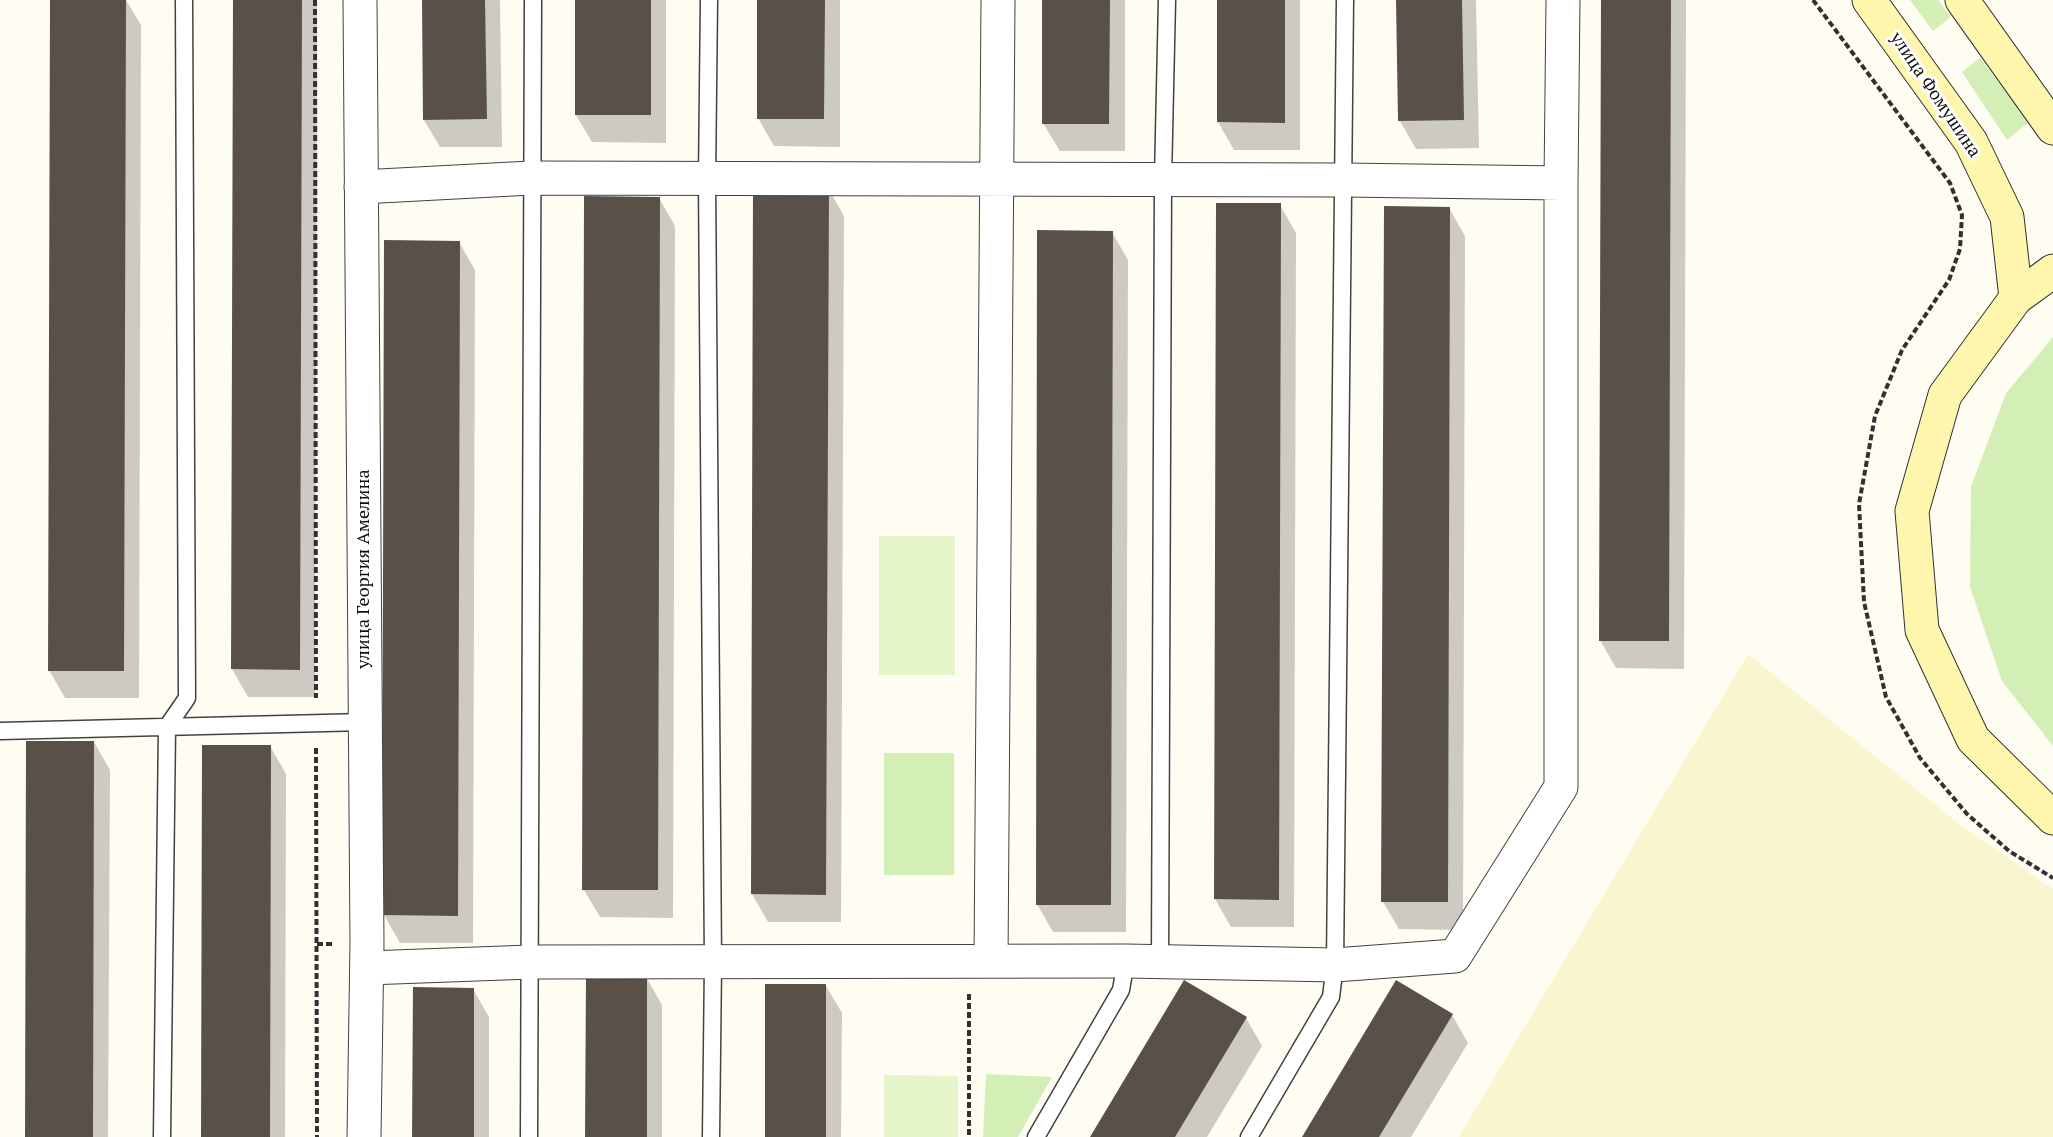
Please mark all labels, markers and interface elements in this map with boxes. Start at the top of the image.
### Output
street label: улица Фомушина [1885,28,1985,162]
street label: улица Георгия Амелина [353,469,375,669]

